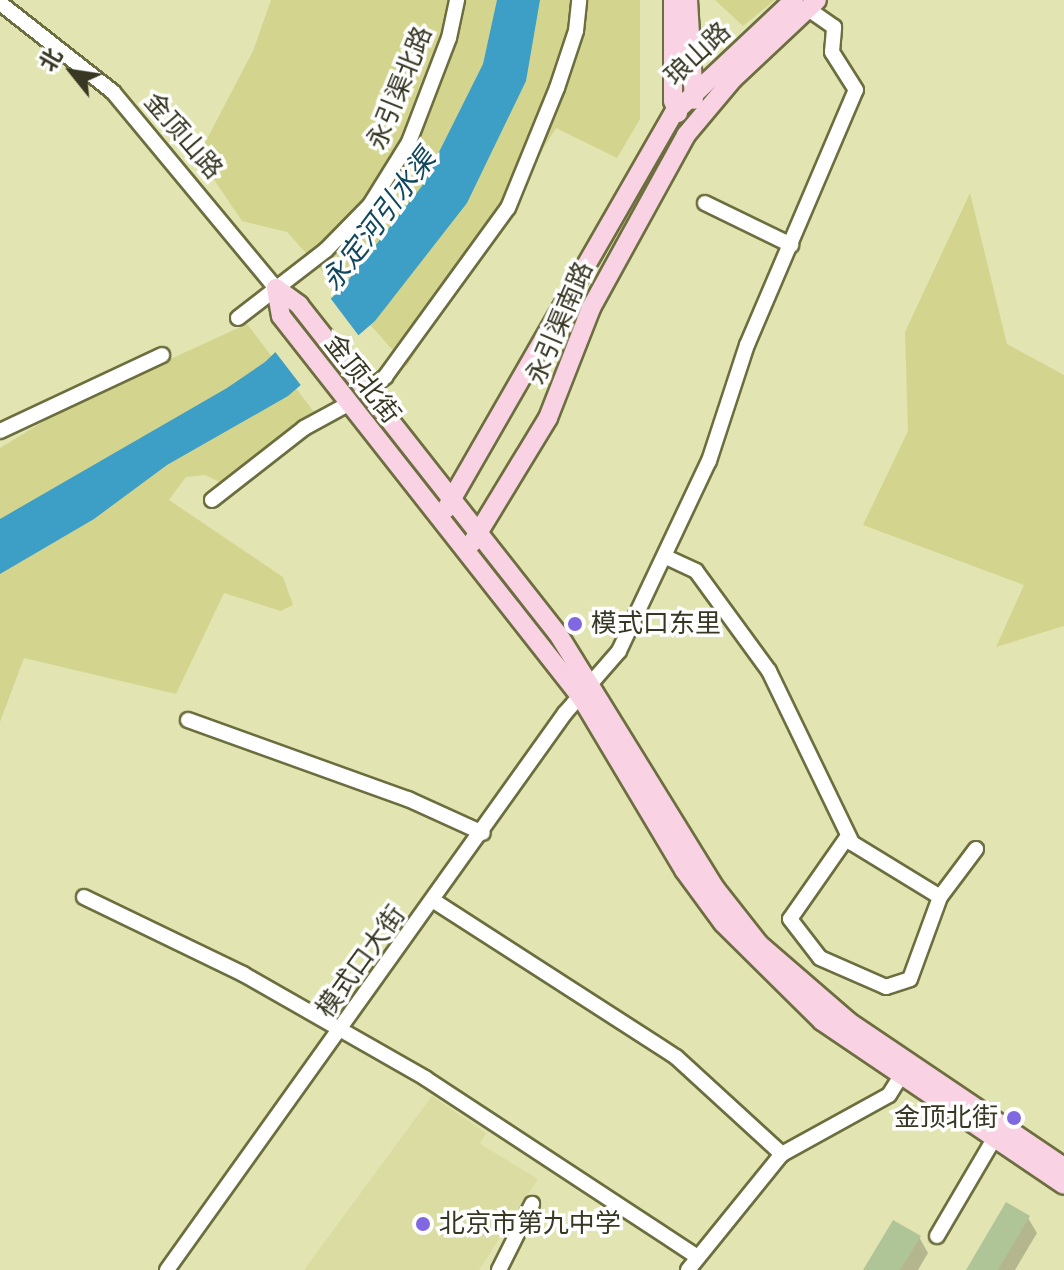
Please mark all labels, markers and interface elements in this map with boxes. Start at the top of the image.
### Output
street label: 琅山路 [659,16,737,92]
street label: 永引渠北路 [361,22,439,154]
north arrow [32,32,112,112]
text: 北 [34,43,68,76]
street label: 金顶山路 [137,87,229,185]
water label: 永定河引水渠 [315,143,443,297]
street label: 永引渠南路 [520,257,600,389]
street label: 金顶北街 [318,328,406,430]
place label: 模式口东里 [591,608,721,640]
marker: 模式口东里 [566,615,584,633]
street label: 模式口大街 [310,900,412,1024]
place label: 金顶北街 [894,1102,998,1134]
marker: 金顶北街 [1005,1109,1023,1127]
place label: 北京市第九中学 [439,1208,621,1240]
marker: 北京市第九中学 [414,1215,432,1233]

